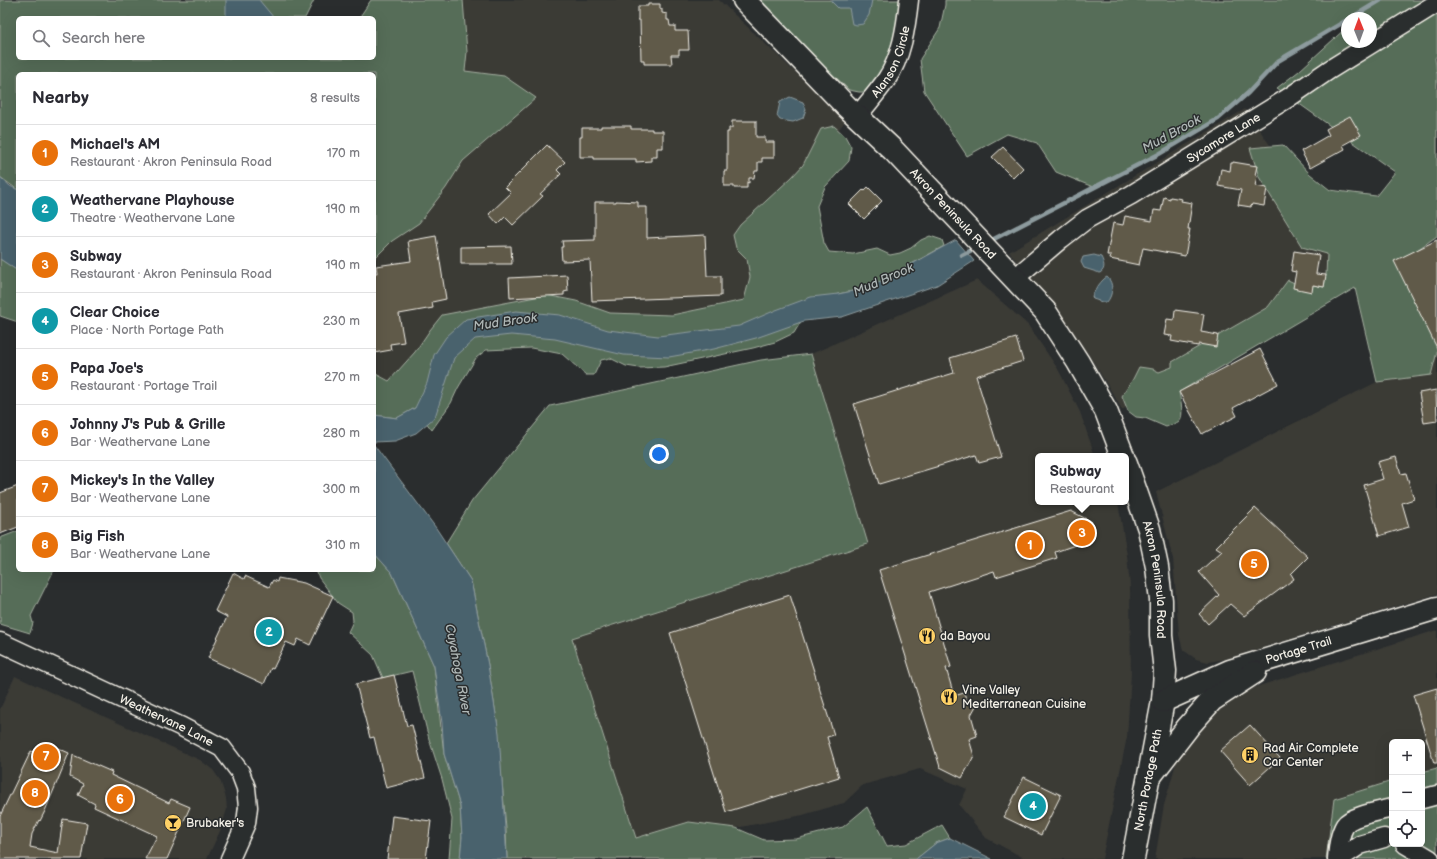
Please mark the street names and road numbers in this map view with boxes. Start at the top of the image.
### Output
street label: Alanson Circle [868,25,913,101]
street label: Sycamore Lane [1184,110,1263,167]
street label: Akron Peninsula Road [906,166,999,263]
street label: Akron Peninsula Road [1139,519,1168,639]
street label: Portage Trail [1264,633,1334,668]
street label: Weathervane Lane [117,692,216,750]
street label: North Portage Path [1131,727,1166,832]

